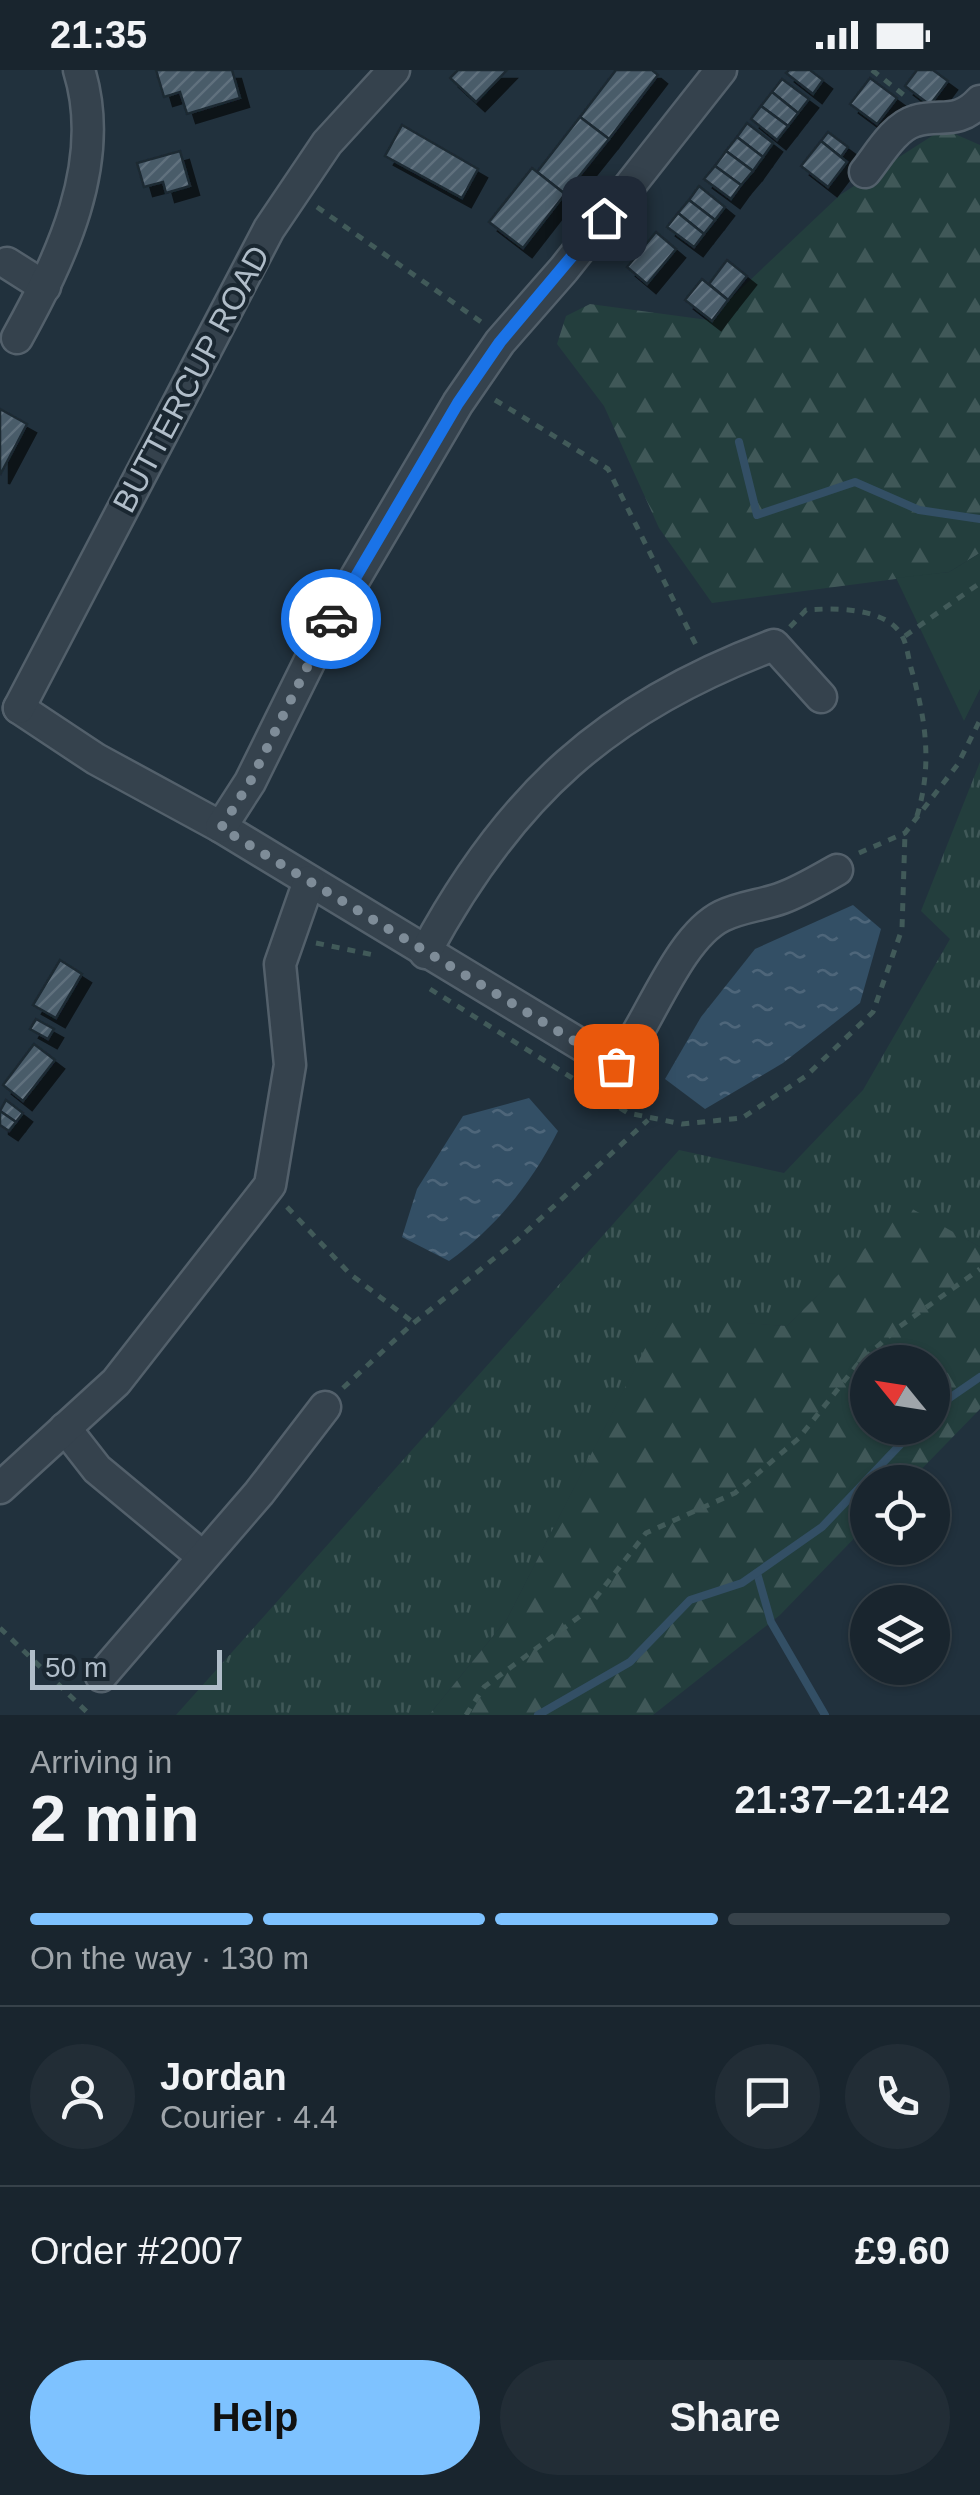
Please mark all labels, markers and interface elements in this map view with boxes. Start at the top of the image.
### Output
text: 21:35 [50,14,147,56]
pin [562,176,647,261]
icon: home [577,191,632,246]
street label: BUTTERCUP ROAD [106,240,276,518]
courier [281,569,381,669]
icon: car [304,592,359,647]
pin [574,1024,659,1109]
icon: bag [589,1039,644,1094]
north arrow [850,1345,950,1445]
map controls [850,1345,950,1685]
button: locate [850,1465,950,1565]
button: layers [850,1585,950,1685]
scale bar [30,1645,222,1690]
text: 50 m [45,1652,107,1683]
text: Arriving in [30,1744,172,1780]
text: 21:37–21:42 [734,1779,950,1821]
text: 2 min [30,1782,200,1855]
text: On the way · 130 m [30,1940,309,1976]
button: person [30,2044,135,2149]
button: chat [715,2044,820,2149]
button: phone [845,2044,950,2149]
text: Jordan [160,2056,287,2098]
text: Courier · 4.4 [160,2099,338,2135]
text: Order #2007 [30,2230,243,2272]
text: £9.60 [855,2230,950,2272]
button: Help [30,2360,480,2475]
button: Share [500,2360,950,2475]

